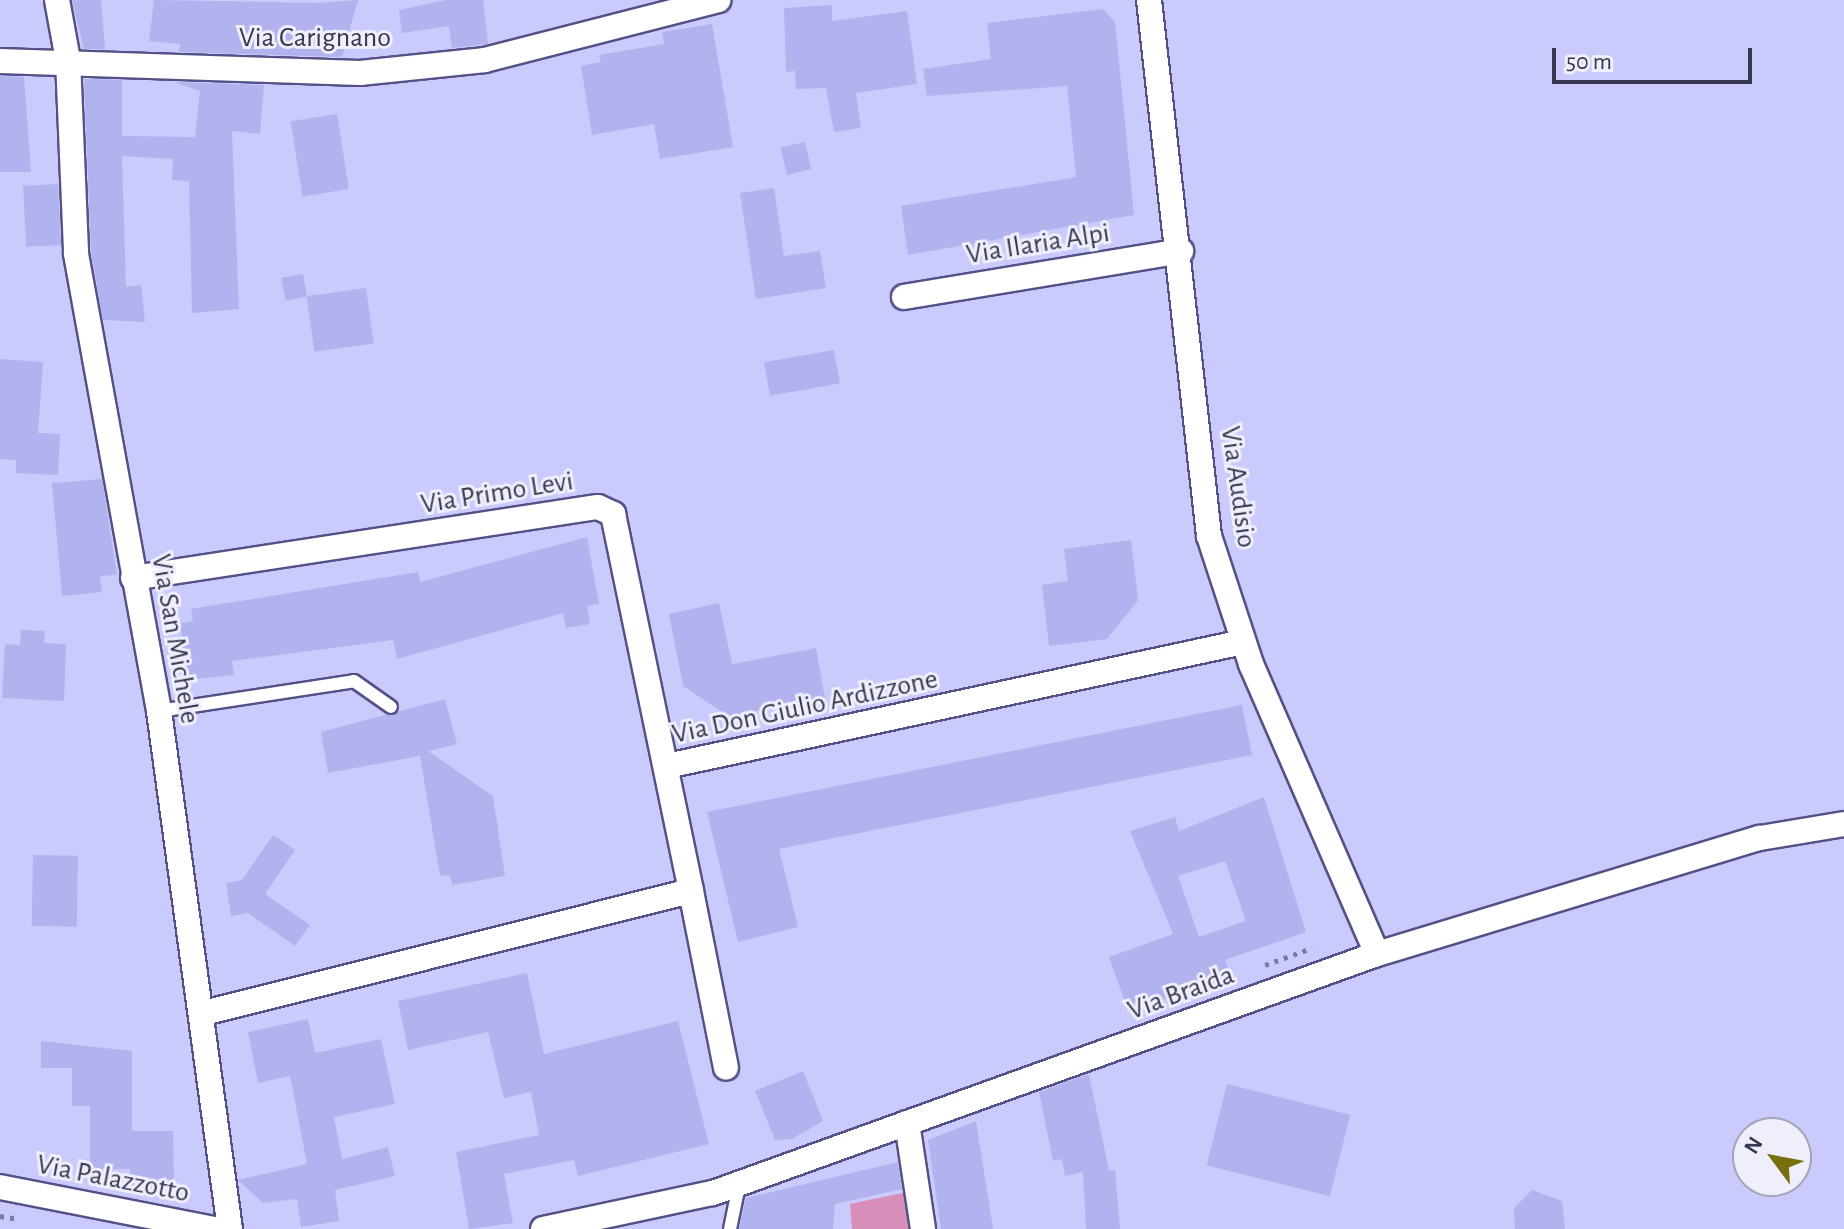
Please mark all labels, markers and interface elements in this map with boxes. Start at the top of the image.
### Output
street label: Via Carignano [239,21,391,55]
scale bar [1556,32,1756,82]
text: 50 m [1566,50,1612,74]
street label: Via Ilaria Alpi [964,216,1112,272]
street label: Via Audisio [1213,424,1263,550]
street label: Via Primo Levi [418,464,576,522]
street label: Via San Michele [144,552,206,726]
street label: Via Don Giulio Ardizzone [669,662,941,752]
street label: Via Braida [1123,958,1239,1028]
north arrow [1732,1117,1812,1197]
text: N [1740,1133,1767,1158]
street label: Via Palazzotto [34,1148,192,1210]

